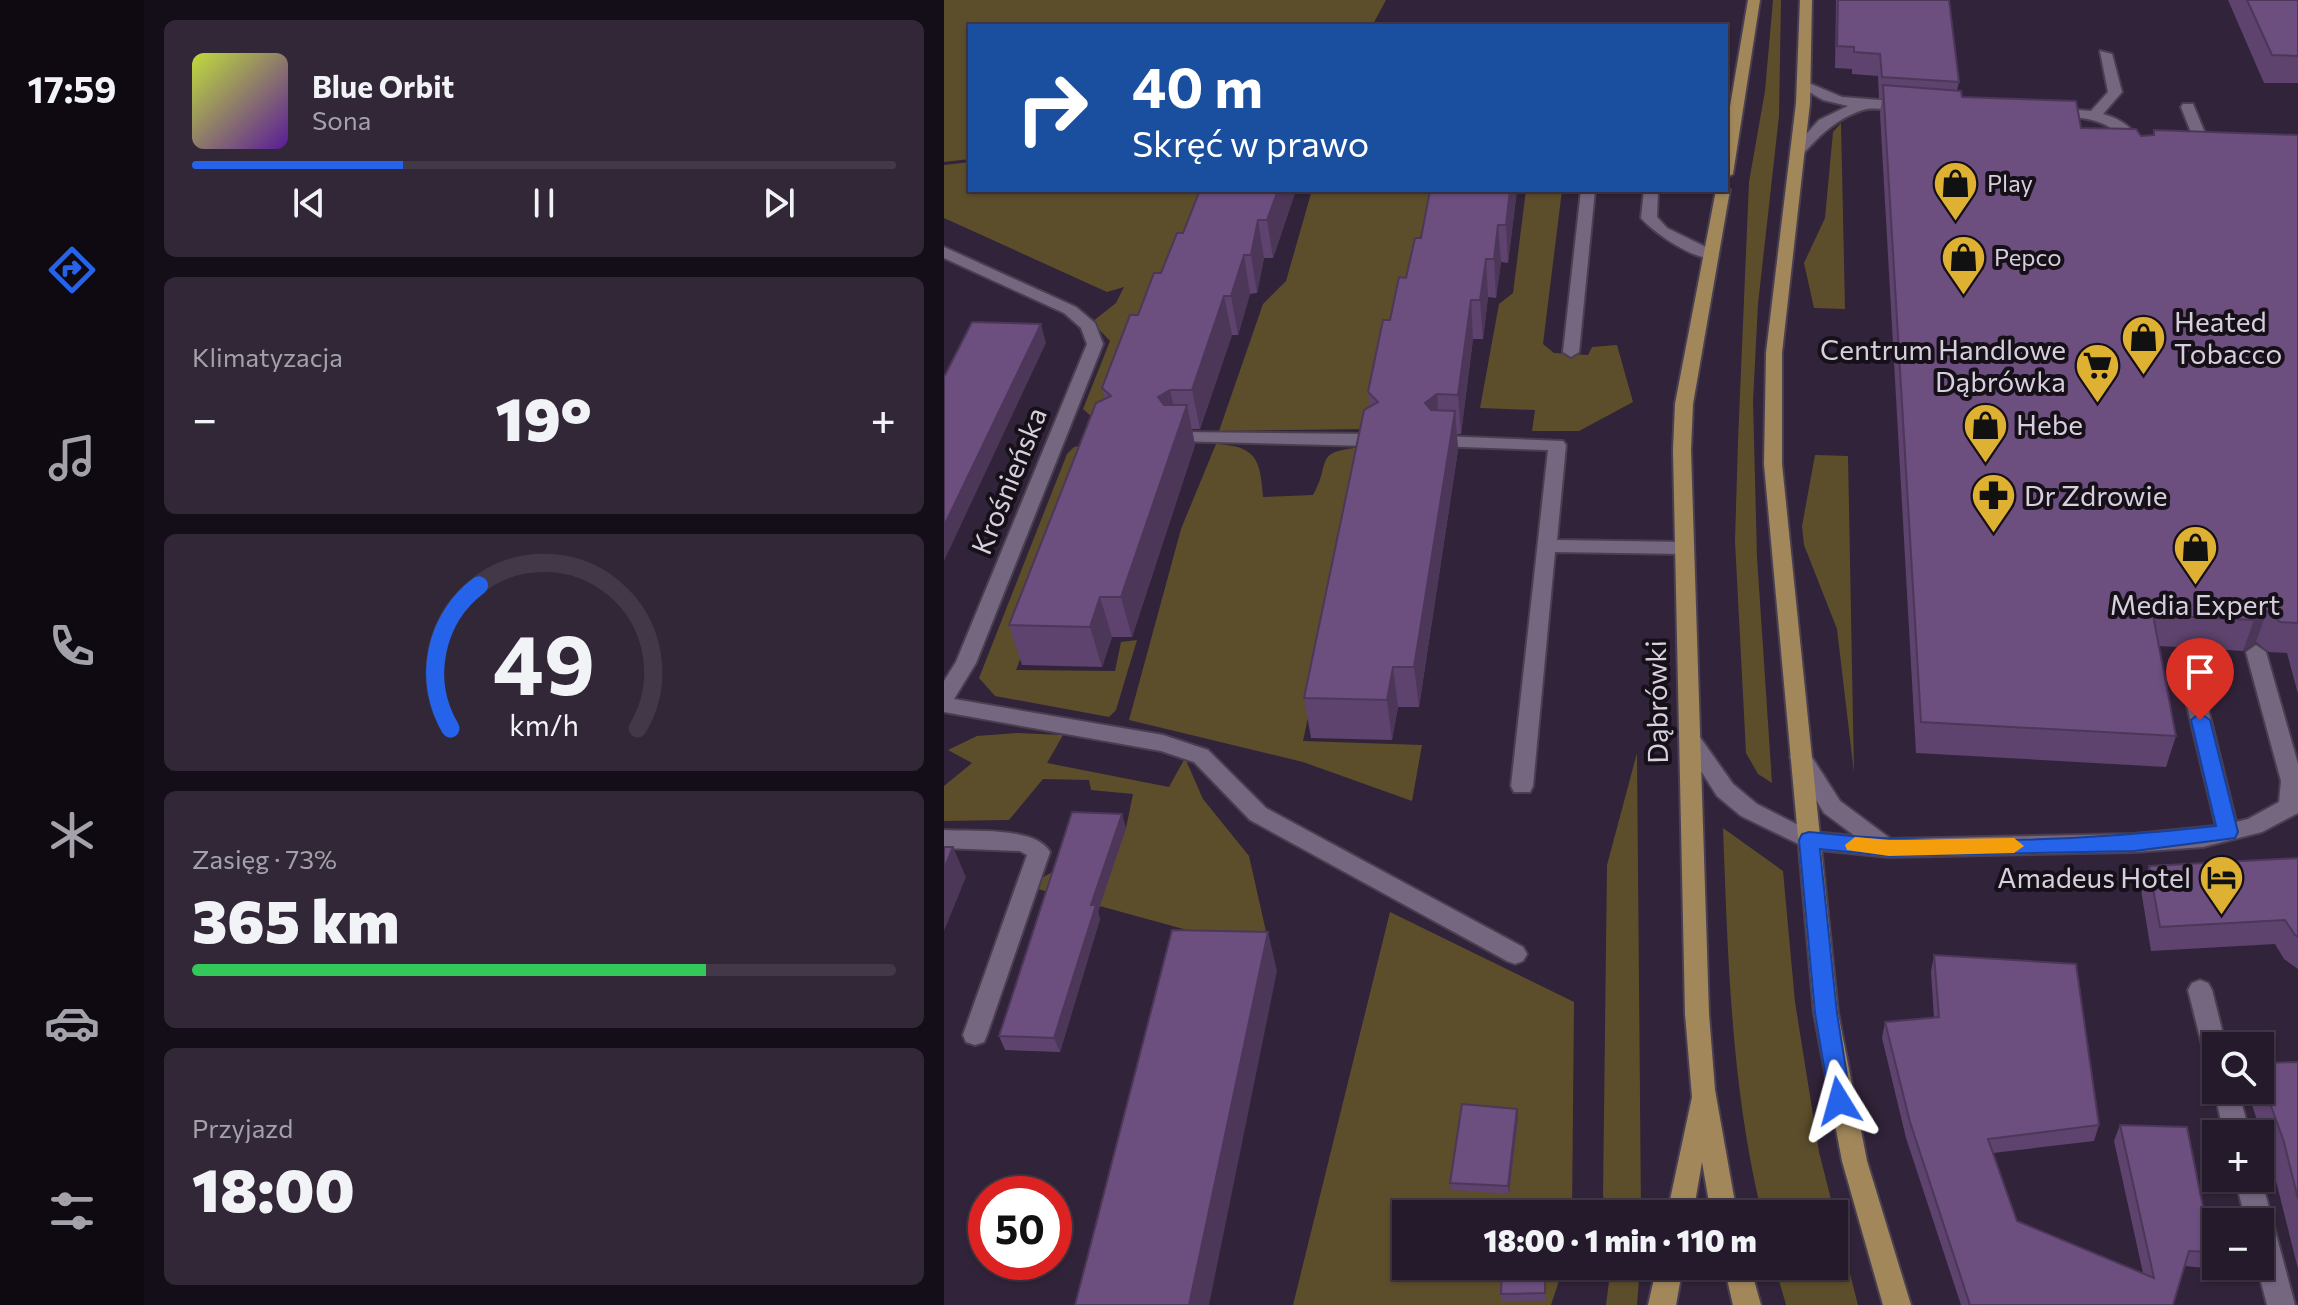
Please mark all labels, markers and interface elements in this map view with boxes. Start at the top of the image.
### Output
text: 40 m [1132,51,1263,120]
icon: right [1000,56,1104,160]
text: 17:59 [28,66,116,110]
text: Blue Orbit [312,67,454,104]
text: Sona [312,104,371,135]
text: Skręć w prawo [1132,120,1369,164]
shop icon: Play [1932,160,1980,223]
place label: Play [1987,168,2033,197]
icon: previous [287,181,331,225]
icon: pause [522,181,566,225]
icon: next [757,181,801,225]
shop icon: Pepco [1939,234,1987,297]
icon: directions [44,242,100,298]
place label: Pepco [1994,242,2062,271]
place label: Heated Tobacco [2174,304,2282,370]
shop icon: Heated Tobacco [2119,314,2167,377]
place label: Centrum Handlowe Dąbrówka [1820,332,2066,398]
text: Klimatyzacja [192,341,343,372]
supermarket icon: Centrum Handlowe Dąbrówka [2073,342,2121,405]
text: 19° [495,380,592,453]
text: − [192,390,217,444]
text: + [870,390,896,444]
shop icon: Hebe [1961,401,2009,464]
street label: Krośnieńska [963,402,1053,559]
place label: Hebe [2016,407,2083,441]
icon: music [44,430,100,486]
pharmacy icon: Dr Zdrowie [1969,472,2017,535]
place label: Dr Zdrowie [2024,478,2167,512]
shop icon: Media Expert [2171,524,2219,587]
place label: Media Expert [2110,587,2280,621]
text: 49 [493,609,595,711]
icon: phone [44,618,100,674]
pin [2166,638,2234,720]
street label: Dąbrówki [1638,640,1674,764]
icon: arrive [2178,650,2222,694]
text: km/h [509,707,579,742]
icon: climate [44,807,100,863]
text: Zasięg · 73% [192,843,337,874]
hotel icon: Amadeus Hotel [2198,854,2246,917]
place label: Amadeus Hotel [1997,860,2191,894]
text: 365 km [192,882,399,955]
icon: car [44,995,100,1051]
map controls [2202,1032,2274,1280]
button: search [2202,1032,2274,1104]
position arrow [1797,1059,1881,1143]
text: Przyjazd [192,1112,293,1143]
button: + [2202,1120,2274,1192]
text: 18:00 [192,1151,355,1224]
speed limit sign: 50 [968,1176,1072,1280]
icon: filters [44,1183,100,1239]
button: − [2202,1208,2274,1280]
text: 18:00 · 1 min · 110 m [1483,1221,1757,1258]

